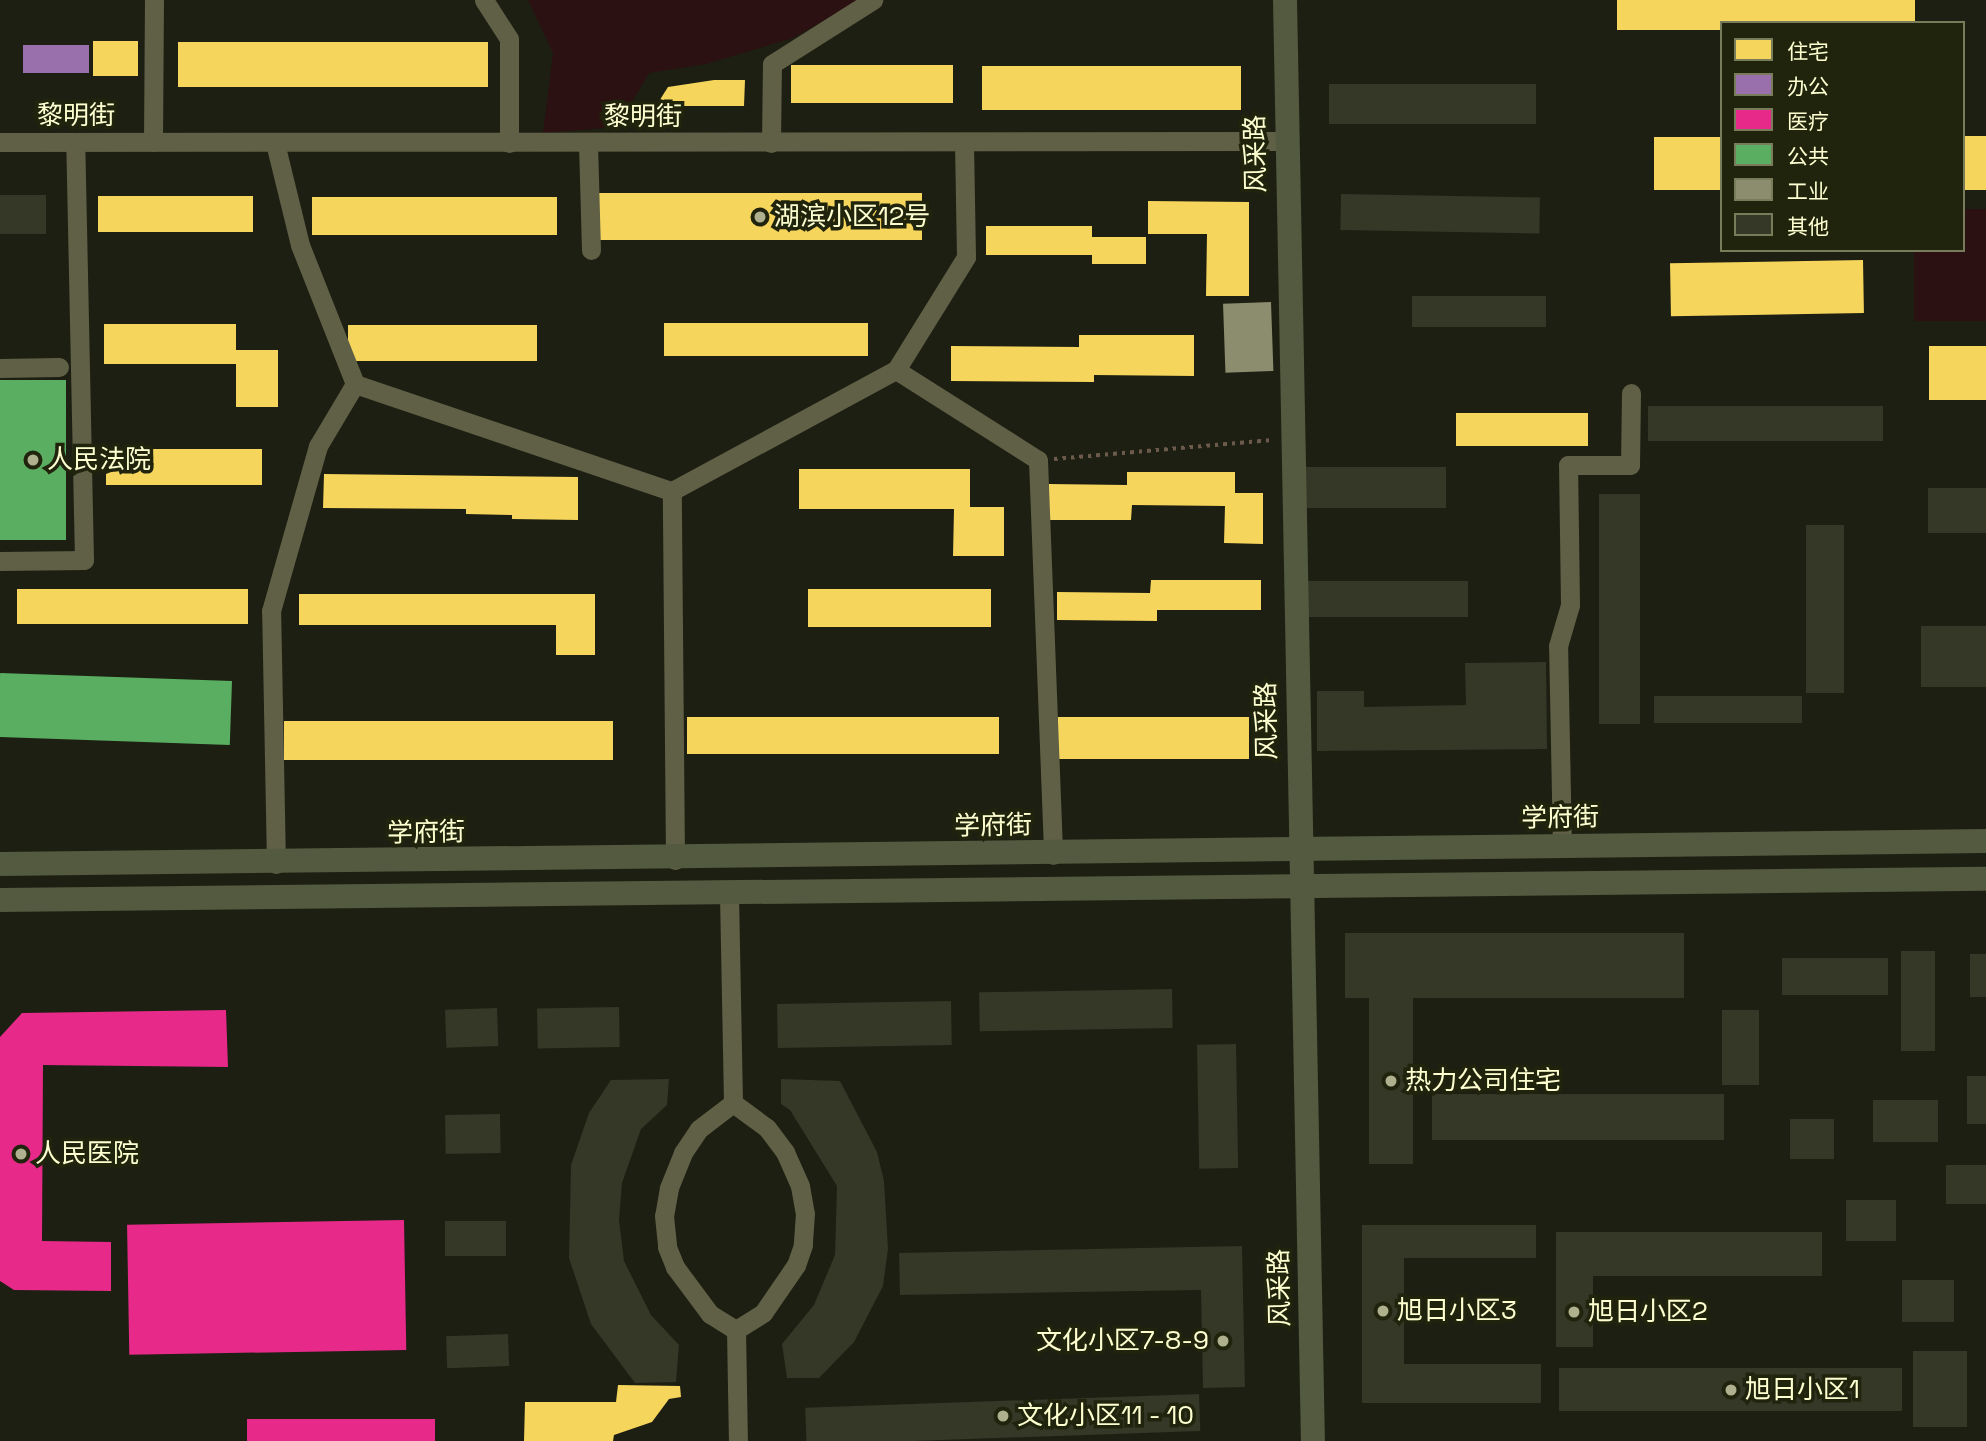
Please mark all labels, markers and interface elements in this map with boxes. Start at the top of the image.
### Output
legend [1720,21,1965,252]
text: 住宅 [1787,38,1829,65]
text: 办公 [1787,73,1829,100]
street label: 黎明街 [37,100,115,132]
street label: 黎明街 [604,101,682,133]
text: 医疗 [1787,108,1829,135]
street label: 风采路 [1240,115,1272,193]
text: 公共 [1787,143,1829,170]
text: 工业 [1787,178,1829,205]
place label: 湖滨小区12号 [774,201,931,233]
marker: 湖滨小区12号 [752,209,768,225]
text: 其他 [1787,213,1829,240]
place label: 人民法院 [47,444,151,476]
marker: 人民法院 [25,452,41,468]
street label: 风采路 [1251,682,1283,760]
street label: 学府街 [1521,802,1599,834]
street label: 学府街 [954,810,1032,842]
street label: 学府街 [387,817,465,849]
place label: 热力公司住宅 [1405,1065,1561,1097]
marker: 热力公司住宅 [1383,1073,1399,1089]
place label: 人民医院 [35,1138,139,1170]
marker: 人民医院 [13,1146,29,1162]
street label: 风采路 [1264,1249,1296,1327]
place label: 旭日小区3 [1397,1295,1517,1327]
place label: 旭日小区2 [1588,1296,1708,1328]
marker: 旭日小区3 [1375,1303,1391,1319]
marker: 旭日小区2 [1566,1304,1582,1320]
place label: 文化小区7-8-9 [1035,1325,1209,1357]
marker: 文化小区7-8-9 [1215,1333,1231,1349]
place label: 旭日小区1 [1745,1374,1860,1406]
marker: 旭日小区1 [1723,1382,1739,1398]
place label: 文化小区11 - 10 [1017,1400,1195,1432]
marker: 文化小区11 - 10 [995,1408,1011,1424]

